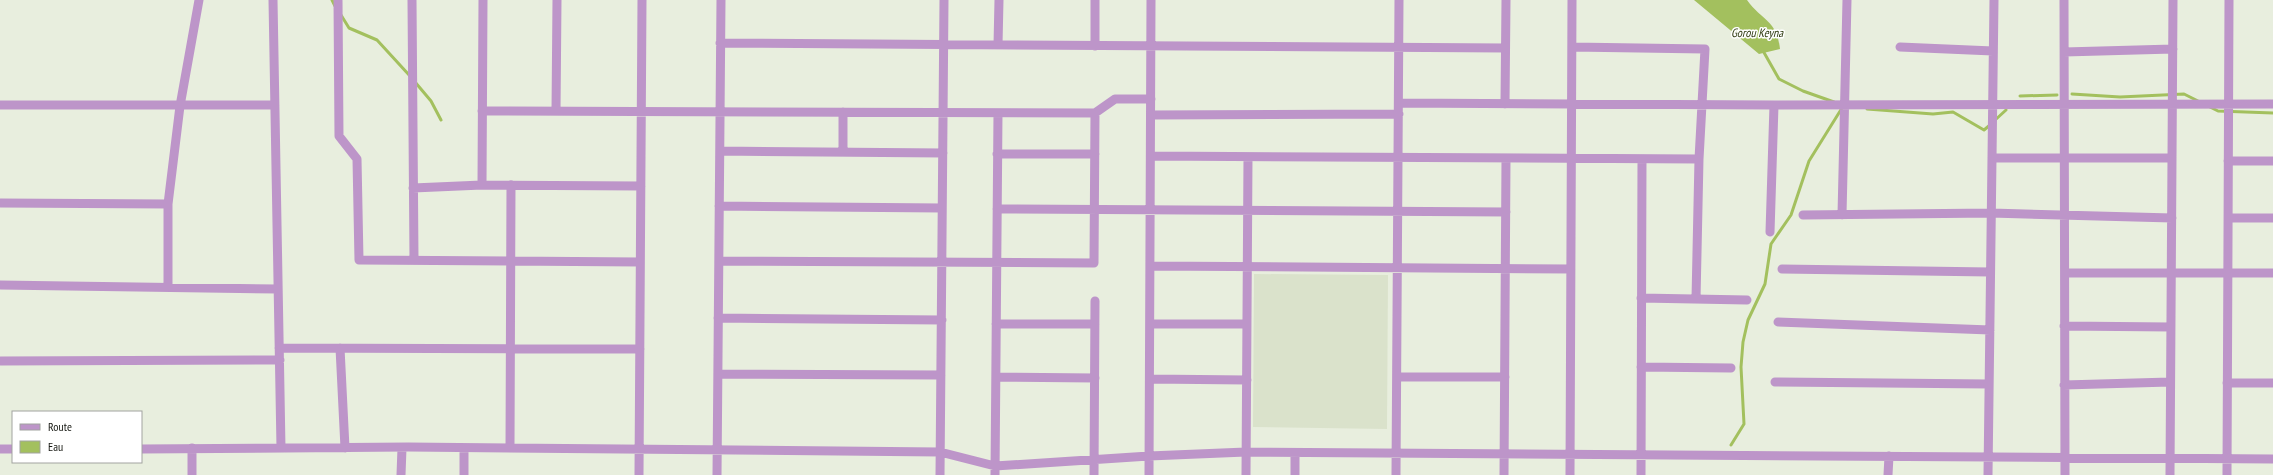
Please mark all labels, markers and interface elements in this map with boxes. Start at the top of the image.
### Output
water label: Gorou Keyna [1731,25,1784,40]
legend [12,411,142,463]
text: Route [48,419,72,434]
text: Eau [48,439,63,454]

